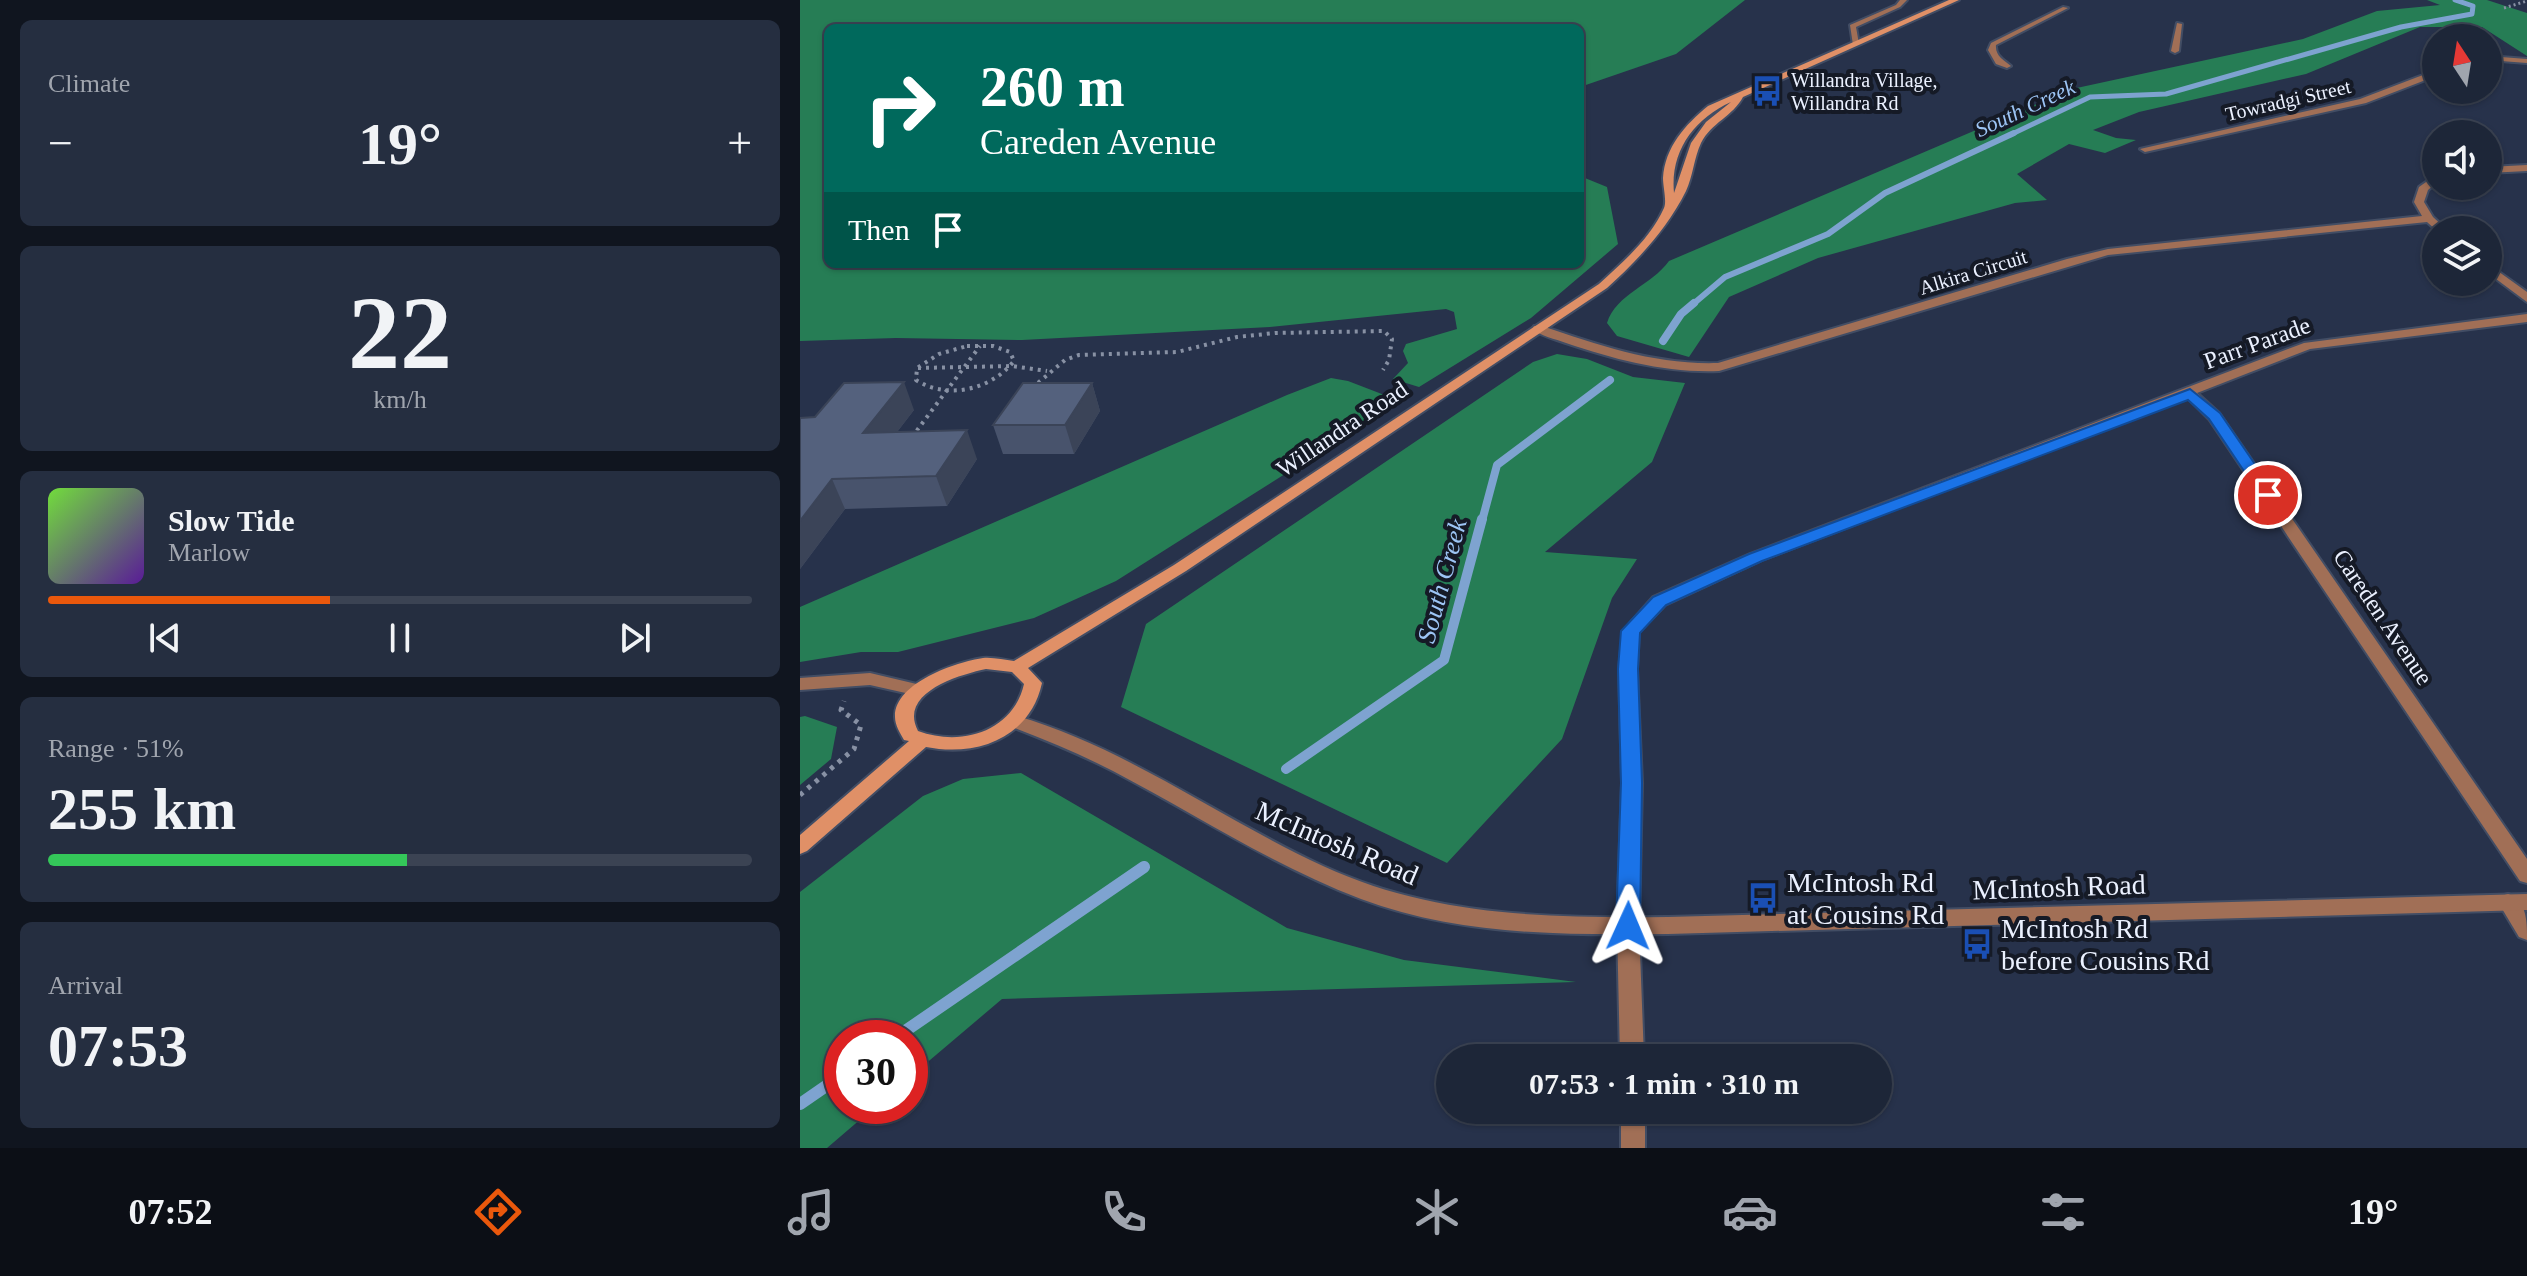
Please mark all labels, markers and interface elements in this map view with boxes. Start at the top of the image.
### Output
north arrow [2422,24,2502,104]
map controls [2422,24,2502,296]
icon: right [848,56,952,160]
text: 260 m [980,56,1125,118]
text: Climate [48,69,130,98]
place label: Willandra Village, Willandra Rd [1791,69,1937,114]
water label: South Creek [1971,73,2080,142]
bus stop icon: Willandra Village, Willandra Rd [1750,74,1784,108]
street label: Towradgi Street [2223,75,2353,126]
text: 19° [358,111,442,177]
text: − [48,119,73,168]
text: + [727,119,752,168]
button: sound [2422,120,2502,200]
text: Careden Avenue [980,122,1216,162]
icon: arrive [926,208,970,252]
text: Then [848,213,910,246]
button: layers [2422,216,2502,296]
street label: Alkira Circuit [1916,245,2030,299]
text: 22 [348,275,452,390]
street label: Parr Parade [2200,312,2314,374]
street label: Willandra Road [1272,376,1412,482]
text: km/h [373,385,427,414]
pin [2234,461,2302,529]
icon: arrive [2246,473,2290,517]
text: Slow Tide [168,504,294,537]
water label: South Creek [1412,516,1473,646]
text: Marlow [168,538,250,567]
street label: Careden Avenue [2328,544,2438,690]
icon: previous [143,616,187,660]
icon: pause [378,616,422,660]
icon: next [613,616,657,660]
text: Range · 51% [48,734,184,763]
text: 255 km [48,776,236,842]
street label: McIntosh Road [1251,795,1423,891]
place label: McIntosh Rd at Cousins Rd [1787,867,1944,930]
street label: McIntosh Road [1972,868,2146,906]
bus stop icon: McIntosh Rd at Cousins Rd [1746,881,1780,915]
position arrow [1586,884,1670,968]
place label: McIntosh Rd before Cousins Rd [2001,913,2209,976]
bus stop icon: McIntosh Rd before Cousins Rd [1960,927,1994,961]
text: Arrival [48,971,123,1000]
text: 07:53 [48,1013,188,1079]
speed limit sign: 30 [824,1020,928,1124]
text: 07:53 · 1 min · 310 m [1529,1067,1799,1100]
icon: directions [470,1184,526,1240]
icon: music [783,1184,839,1240]
icon: phone [1096,1184,1152,1240]
icon: climate [1409,1184,1465,1240]
icon: car [1722,1184,1778,1240]
icon: filters [2035,1184,2091,1240]
text: 07:52 [129,1192,213,1232]
text: 19° [2348,1192,2398,1232]

